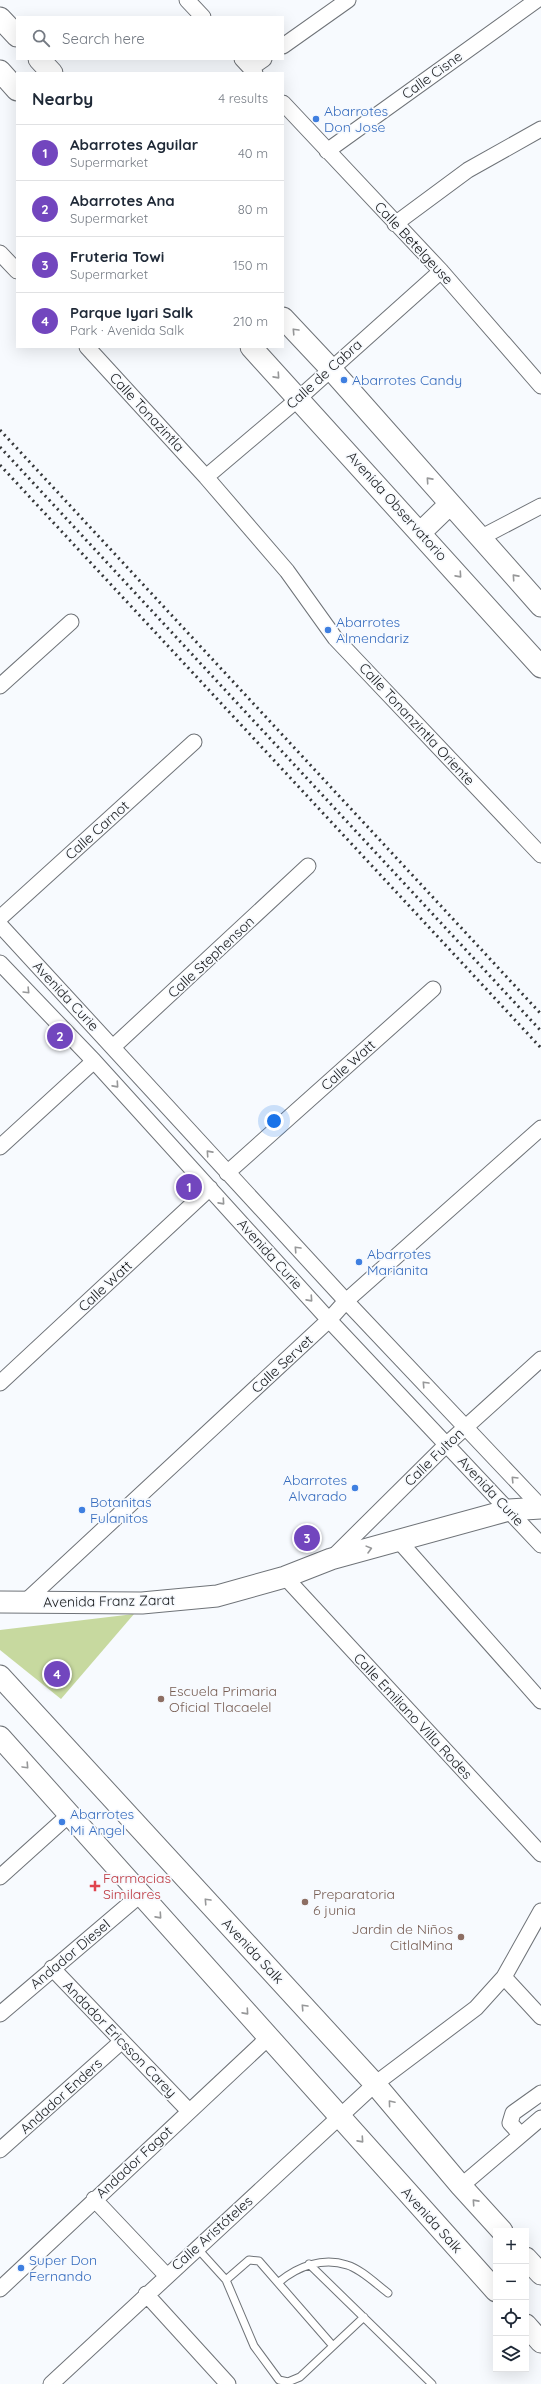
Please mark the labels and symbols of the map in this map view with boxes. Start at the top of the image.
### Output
street label: Calle Cisne [398,47,466,103]
place label: Abarrotes Don Jose [324,102,388,136]
marker: Abarrotes Don Jose [311,114,321,124]
street label: Calle Betelgeuse [371,198,457,288]
one-way arrow [292,328,300,336]
street label: Calle de Cabra [282,335,366,413]
street label: Calle Tonazintla [106,369,188,455]
one-way arrow [273,371,280,379]
place label: Abarrotes Candy [352,371,462,389]
marker: Abarrotes Candy [339,375,349,385]
street label: Avenida Observatorio [343,447,451,565]
one-way arrow [426,477,433,484]
one-way arrow [455,571,462,578]
one-way arrow [512,574,520,582]
place label: Abarrotes Almendariz [336,613,409,647]
marker: Abarrotes Almendariz [323,625,333,635]
street label: Calle Tonanzintla Oriente [355,659,479,789]
street label: Calle Carnot [61,796,133,863]
street label: Calle Stephenson [164,912,258,1002]
street label: Avenida Curie [29,957,103,1035]
one-way arrow [22,986,30,994]
pin: 2 [47,1021,73,1051]
street label: Calle Watt [317,1036,379,1094]
one-way arrow [111,1081,118,1088]
your location [264,1111,284,1131]
one-way arrow [206,1150,214,1158]
pin: 1 [176,1172,202,1202]
one-way arrow [218,1198,225,1205]
street label: Avenida Curie [233,1215,307,1293]
place label: Abarrotes Marianita [367,1245,431,1279]
one-way arrow [295,1246,302,1254]
street label: Calle Watt [74,1256,136,1315]
marker: Abarrotes Marianita [354,1257,364,1267]
one-way arrow [305,1294,312,1301]
street label: Calle Servet [248,1331,317,1397]
one-way arrow [422,1382,429,1389]
street label: Calle Fulton [401,1424,467,1490]
street label: Avenida Curie [454,1452,528,1530]
place label: Abarrotes Alvarado [283,1471,347,1505]
one-way arrow [511,1476,519,1484]
marker: Abarrotes Alvarado [350,1483,360,1493]
place label: Botanitas Fulanitos [90,1493,152,1527]
marker: Botanitas Fulanitos [77,1505,87,1515]
pin: 3 [294,1523,320,1553]
one-way arrow [365,1545,372,1554]
street label: Avenida Franz Zarat [43,1591,175,1611]
street label: Calle Emiliano Villa Rodes [350,1649,476,1783]
pin: 4 [44,1659,70,1689]
place label: Escuela Primaria Oficial Tlacaelel [169,1682,277,1716]
marker: Escuela Primaria Oficial Tlacaelel [156,1694,166,1704]
one-way arrow [22,1761,29,1769]
place label: Abarrotes Mi Angel [70,1805,134,1839]
marker: Abarrotes Mi Angel [57,1817,67,1827]
place label: Farmacias Similares [103,1869,171,1903]
marker: Farmacias Similares [90,1881,100,1891]
place label: Preparatoria 6 junia [313,1885,395,1919]
marker: Preparatoria 6 junia [300,1897,310,1907]
one-way arrow [204,1898,211,1906]
one-way arrow [155,1911,162,1919]
street label: Andador Diesel [26,1915,114,1993]
street label: Avenida Salk [218,1915,288,1987]
place label: Jardin de Niños CitlalMina [352,1920,453,1954]
marker: Jardin de Niños CitlalMina [456,1932,466,1942]
street label: Andador Ericsson Carey [59,1977,181,2101]
one-way arrow [301,2004,309,2012]
one-way arrow [242,2007,249,2015]
street label: Andador Enders [16,2054,106,2138]
one-way arrow [389,2101,396,2108]
street label: Andador Fagot [92,2122,176,2202]
one-way arrow [356,2135,364,2143]
street label: Avenida Salk [398,2183,466,2257]
street label: Calle Aristóteles [168,2192,256,2274]
one-way arrow [473,2199,480,2207]
place label: Super Don Fernando [29,2251,97,2285]
marker: Super Don Fernando [16,2263,26,2273]

